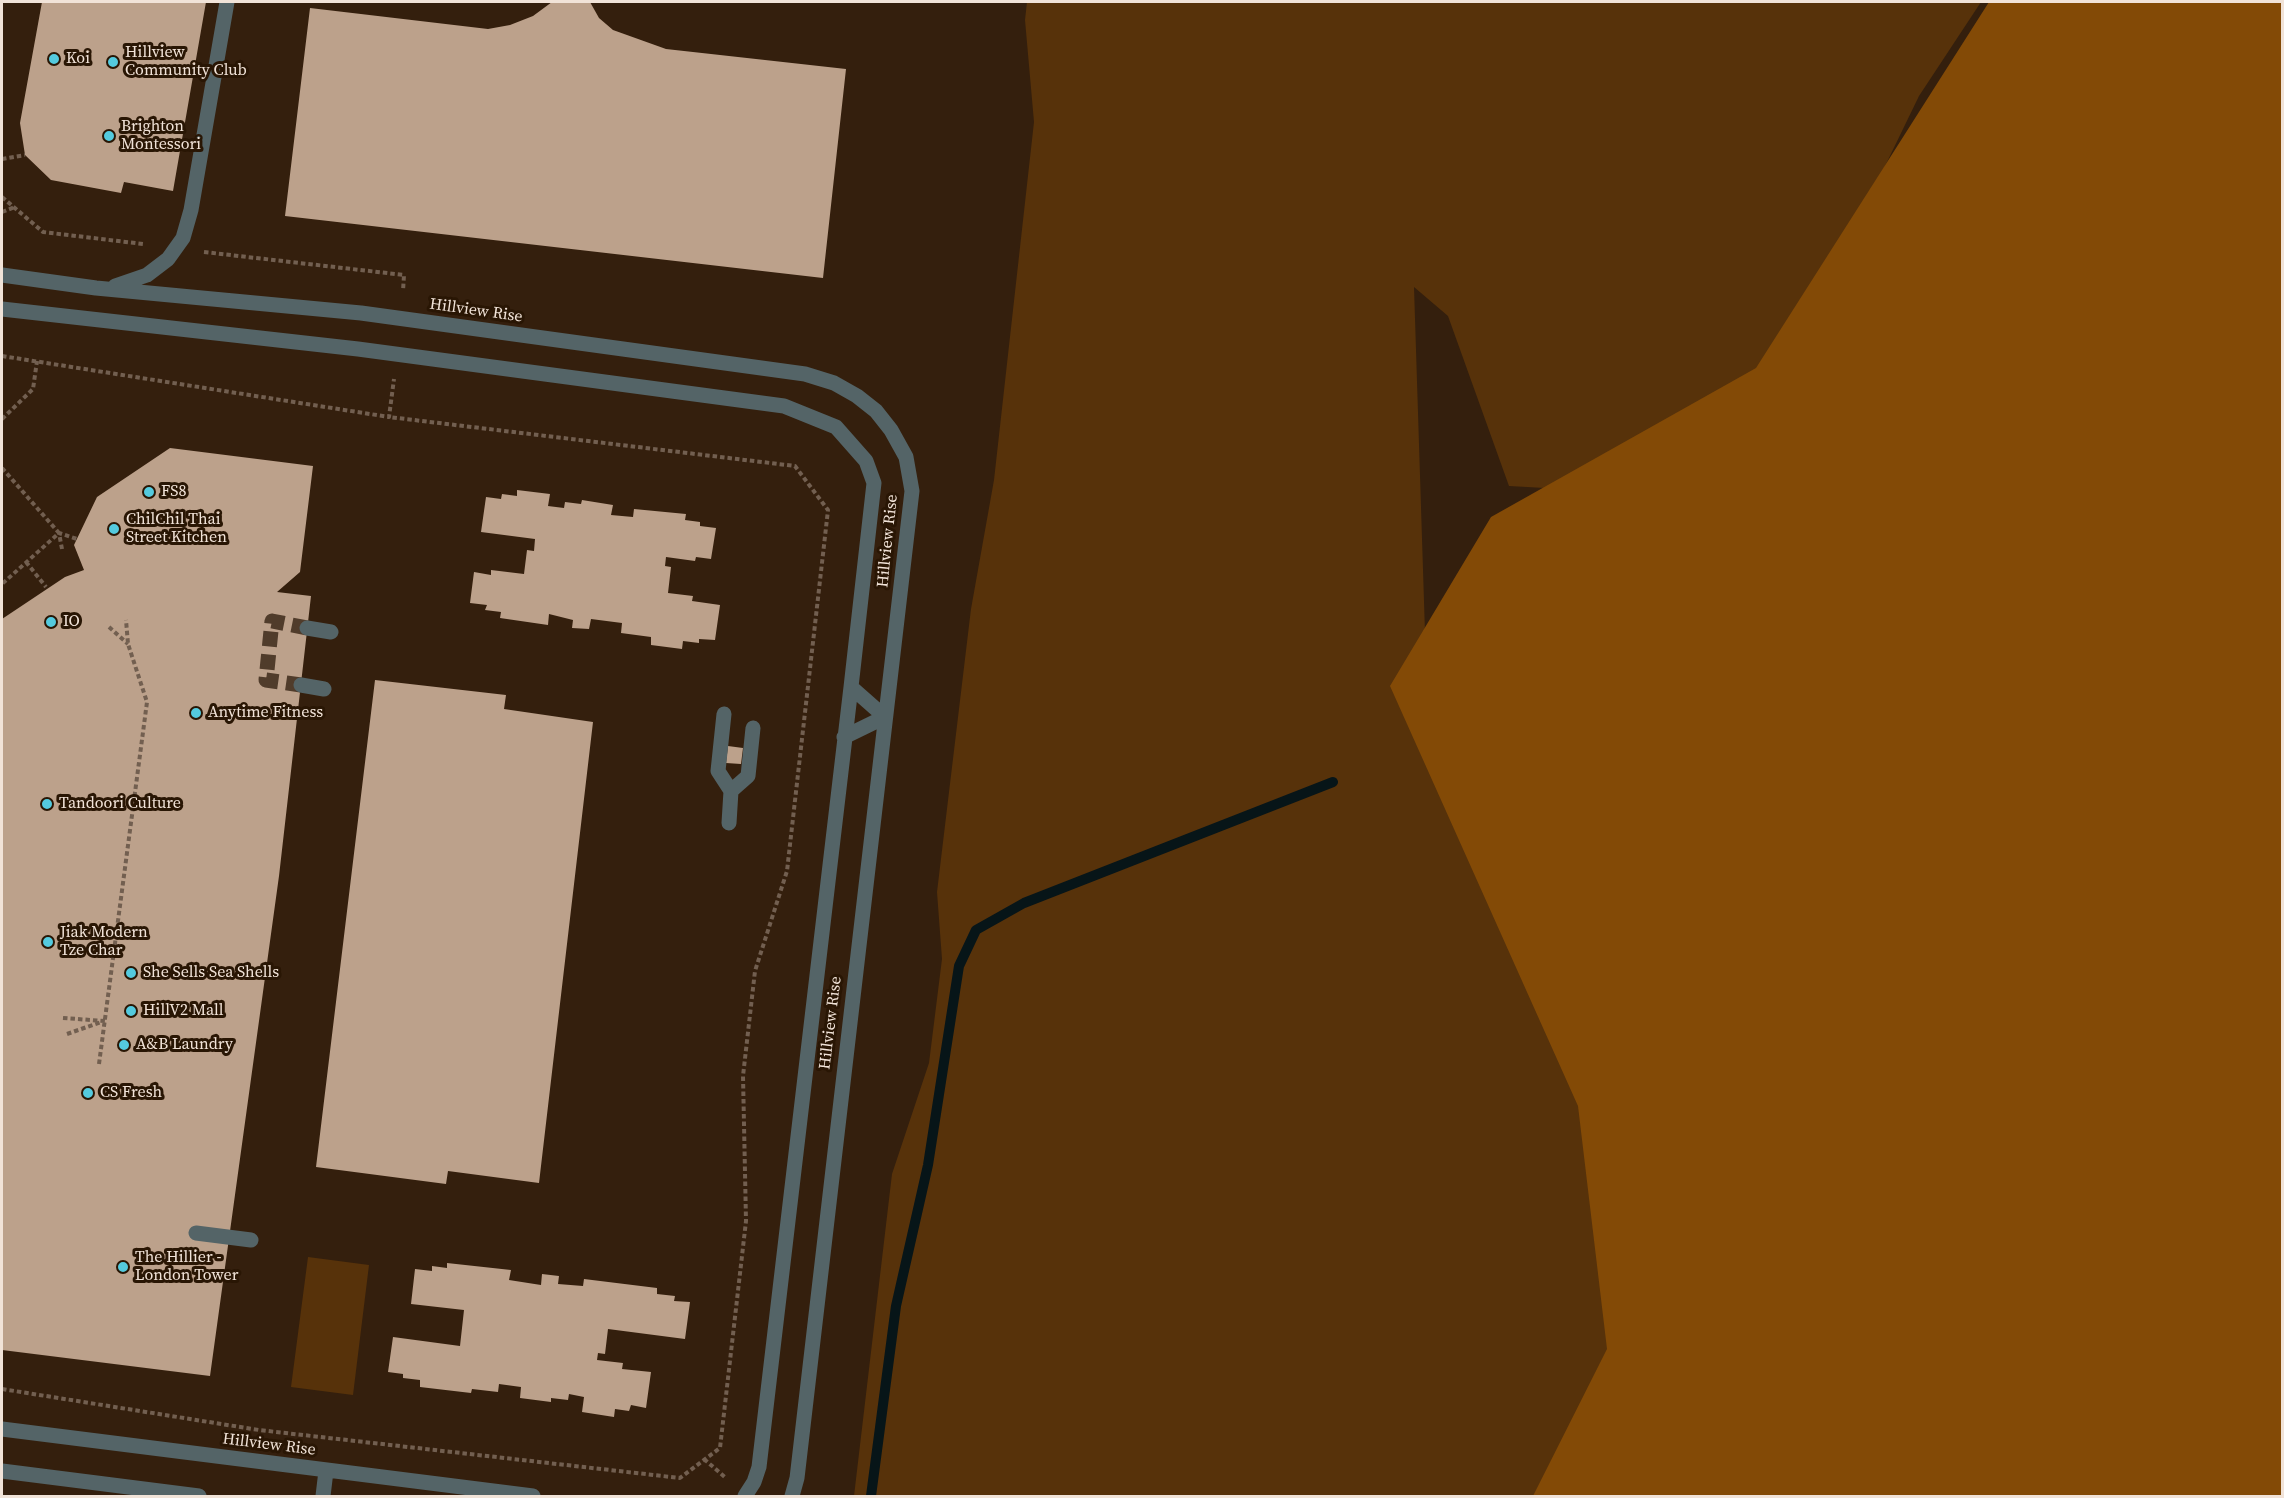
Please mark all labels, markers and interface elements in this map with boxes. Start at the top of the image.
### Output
place label: Hillview Community Club [125,43,247,81]
place label: Koi [66,49,90,69]
marker: Koi [47,52,61,66]
marker: Hillview Community Club [106,55,120,69]
place label: Brighton Montessori [121,117,201,155]
marker: Brighton Montessori [102,129,116,143]
street label: Hillview Rise [428,295,524,327]
place label: FS8 [161,482,186,502]
marker: FS8 [142,485,156,499]
street label: Hillview Rise [874,493,902,589]
place label: ChilChil Thai Street Kitchen [126,510,227,548]
marker: ChilChil Thai Street Kitchen [107,522,121,536]
place label: IO [63,612,80,632]
marker: IO [44,615,58,629]
place label: Anytime Fitness [208,703,323,723]
marker: Anytime Fitness [189,706,203,720]
place label: Tandoori Culture [59,794,181,814]
marker: Tandoori Culture [40,797,54,811]
place label: Jiak Modern Tze Char [60,923,148,961]
marker: Jiak Modern Tze Char [41,935,55,949]
place label: She Sells Sea Shells [143,963,279,983]
marker: She Sells Sea Shells [124,966,138,980]
street label: Hillview Rise [816,975,846,1071]
place label: HillV2 Mall [143,1001,224,1021]
marker: HillV2 Mall [124,1004,138,1018]
place label: A&B Laundry [136,1035,233,1055]
marker: A&B Laundry [117,1038,131,1052]
place label: CS Fresh [100,1083,162,1103]
marker: CS Fresh [81,1086,95,1100]
place label: The Hillier - London Tower [135,1248,238,1286]
marker: The Hillier - London Tower [116,1260,130,1274]
street label: Hillview Rise [221,1430,317,1460]

